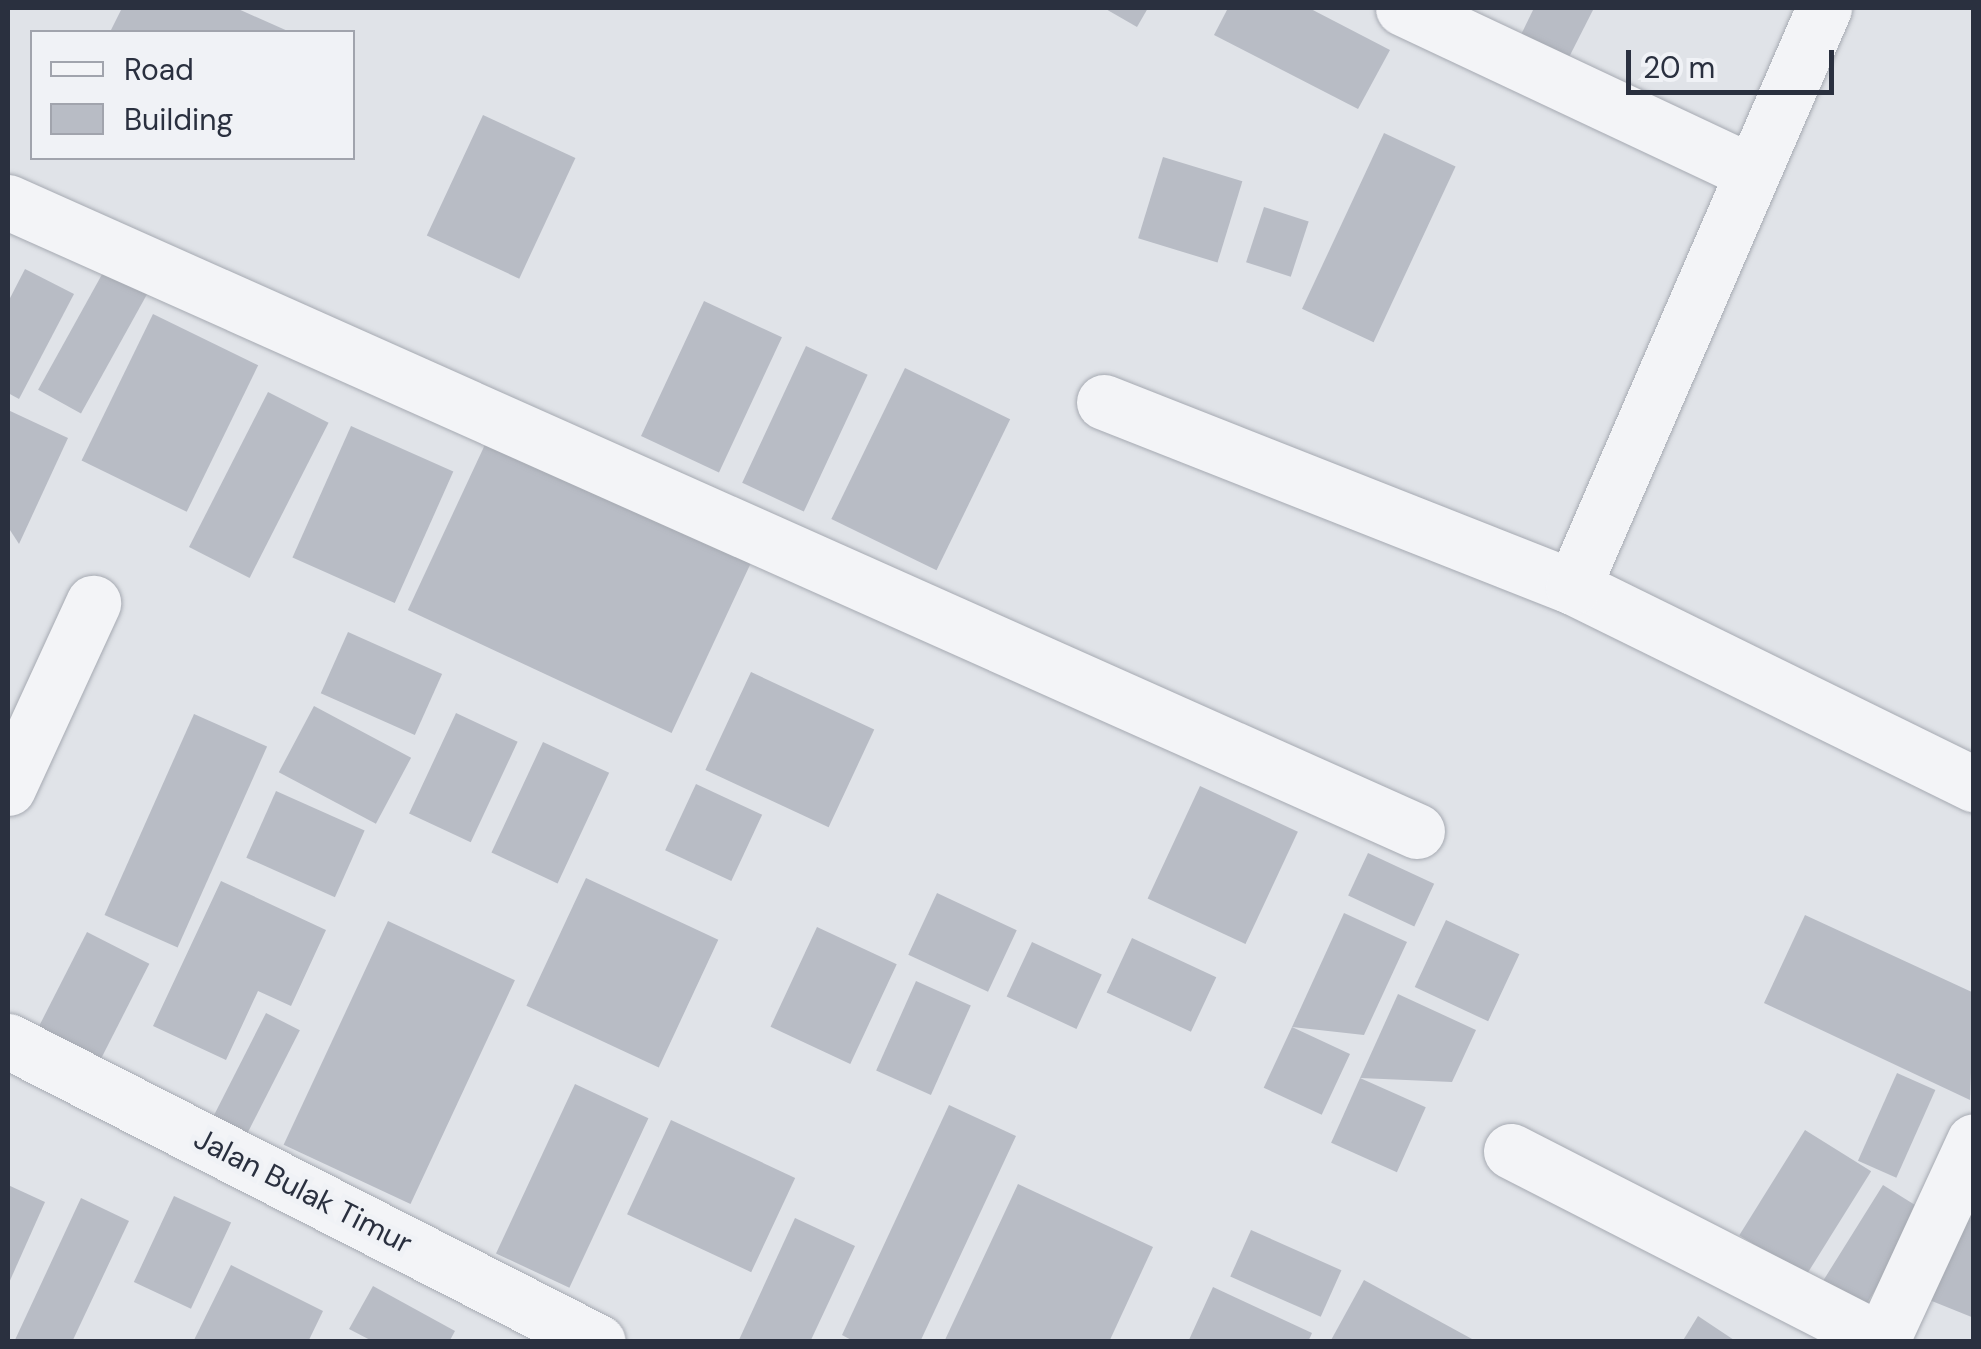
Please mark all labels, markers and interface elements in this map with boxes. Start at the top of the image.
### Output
legend [30,30,355,160]
scale bar [1631,30,1838,92]
text: 20 m [1643,48,1715,87]
text: Road [124,50,194,89]
text: Building [124,100,233,139]
street label: Jalan Bulak Timur [188,1120,418,1262]

